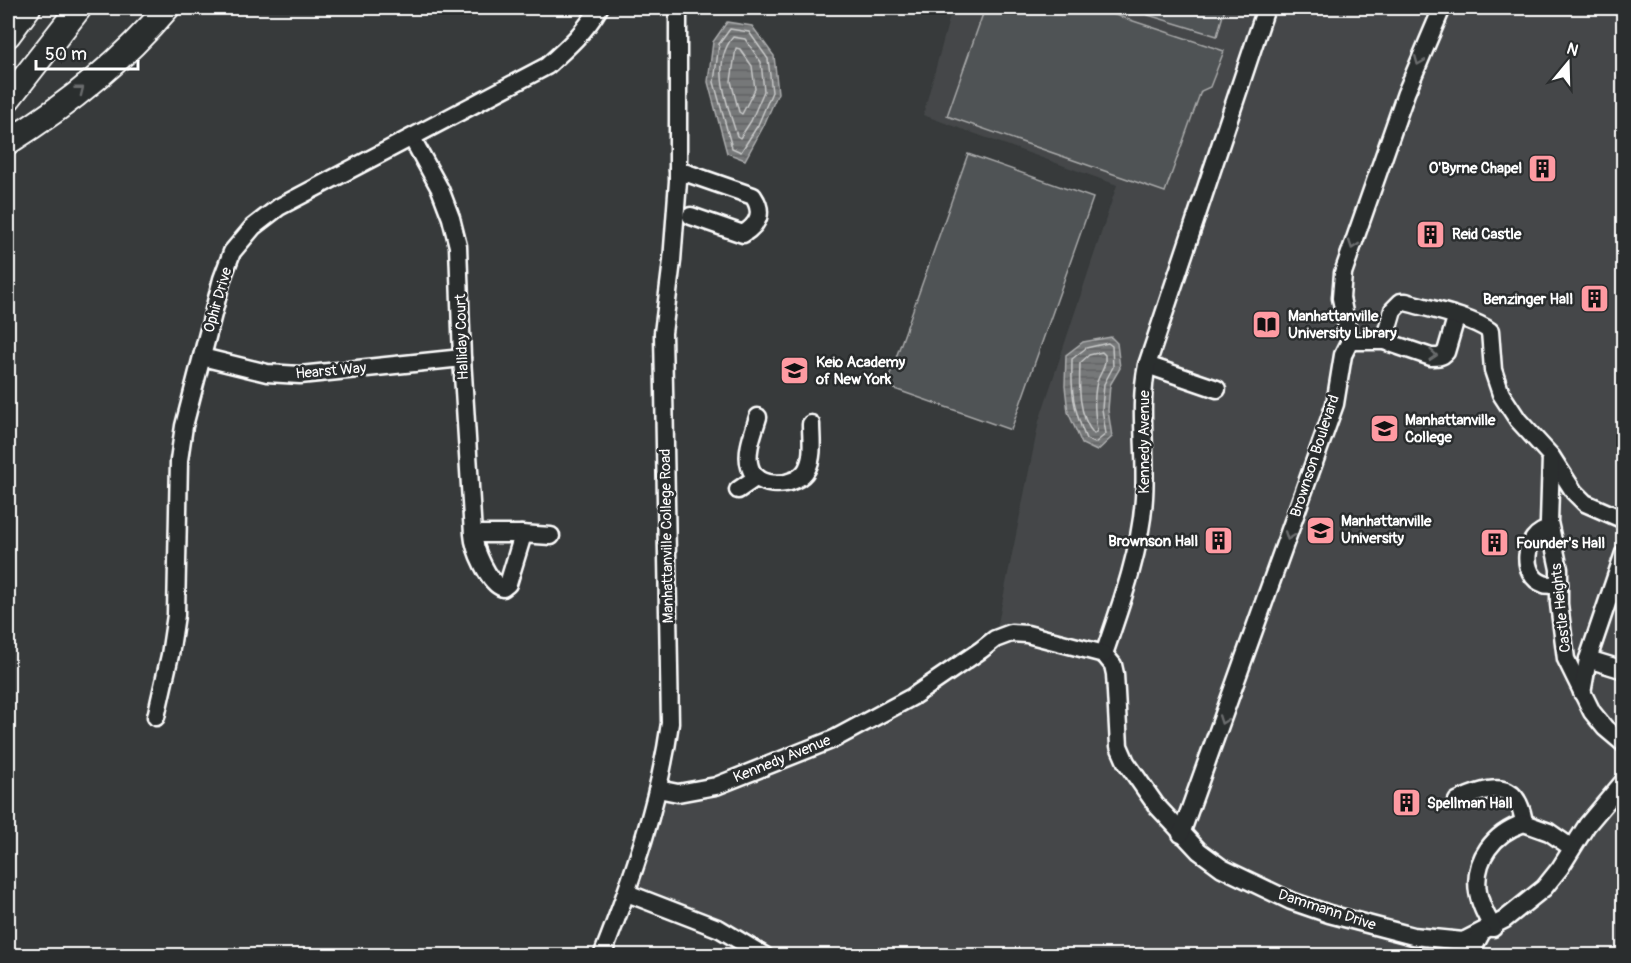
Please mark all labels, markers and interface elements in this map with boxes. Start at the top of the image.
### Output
scale bar [36,33,138,71]
north arrow [1538,33,1598,93]
text: N [1564,39,1581,61]
text: 50 m [45,43,87,66]
one-way arrow [1414,55,1426,66]
one-way arrow [73,87,84,98]
building icon: O'Byrne Chapel [1527,152,1559,184]
place label: O'Byrne Chapel [1429,159,1522,178]
building icon: Reid Castle [1415,218,1447,250]
place label: Reid Castle [1452,225,1522,244]
one-way arrow [1348,239,1361,250]
street label: Ophir Drive [200,265,237,335]
building icon: Benzinger Hall [1578,283,1610,315]
place label: Benzinger Hall [1483,290,1573,309]
street label: Halliday Court [451,292,473,381]
place label: Manhattanville University Library [1288,307,1397,343]
library icon: Manhattanville University Library [1251,309,1283,341]
one-way arrow [1428,348,1437,361]
place label: Keio Academy of New York [815,353,906,389]
school or university icon: Keio Academy of New York [779,355,811,387]
street label: Hearst Way [295,358,368,384]
street label: Kennedy Avenue [1135,390,1154,494]
street label: Brownson Boulevard [1286,393,1344,519]
place label: Manhattanville College [1405,411,1496,447]
school or university icon: Manhattanville College [1368,413,1400,445]
street label: Manhattanville College Road [656,448,678,624]
place label: Manhattanville University [1341,512,1432,548]
school or university icon: Manhattanville University [1304,514,1336,546]
building icon: Brownson Hall [1203,525,1235,557]
building icon: Founder's Hall [1479,527,1511,559]
one-way arrow [1283,530,1296,541]
place label: Brownson Hall [1108,532,1198,551]
place label: Founder's Hall [1516,534,1605,553]
street label: Castle Heights [1547,562,1575,654]
one-way arrow [1217,714,1230,724]
street label: Kennedy Avenue [730,731,834,787]
building icon: Spellman Hall [1390,787,1422,819]
place label: Spellman Hall [1427,794,1513,813]
street label: Dammann Drive [1276,885,1379,935]

